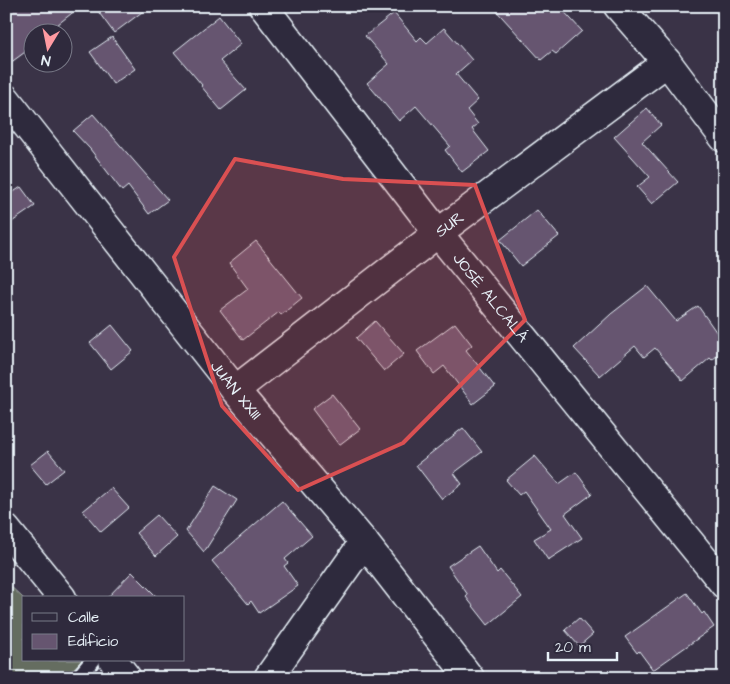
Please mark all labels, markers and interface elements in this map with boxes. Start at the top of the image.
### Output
north arrow [22,22,72,72]
text: N [40,49,52,70]
street label: SUR [431,206,468,242]
street label: JOSÉ ALCALÁ [448,248,534,347]
street label: JUAN XXIII [205,356,267,425]
legend [22,596,185,662]
text: Calle [68,607,99,628]
scale bar [548,629,616,661]
text: Edificio [68,631,119,652]
text: 20 m [555,637,591,658]

